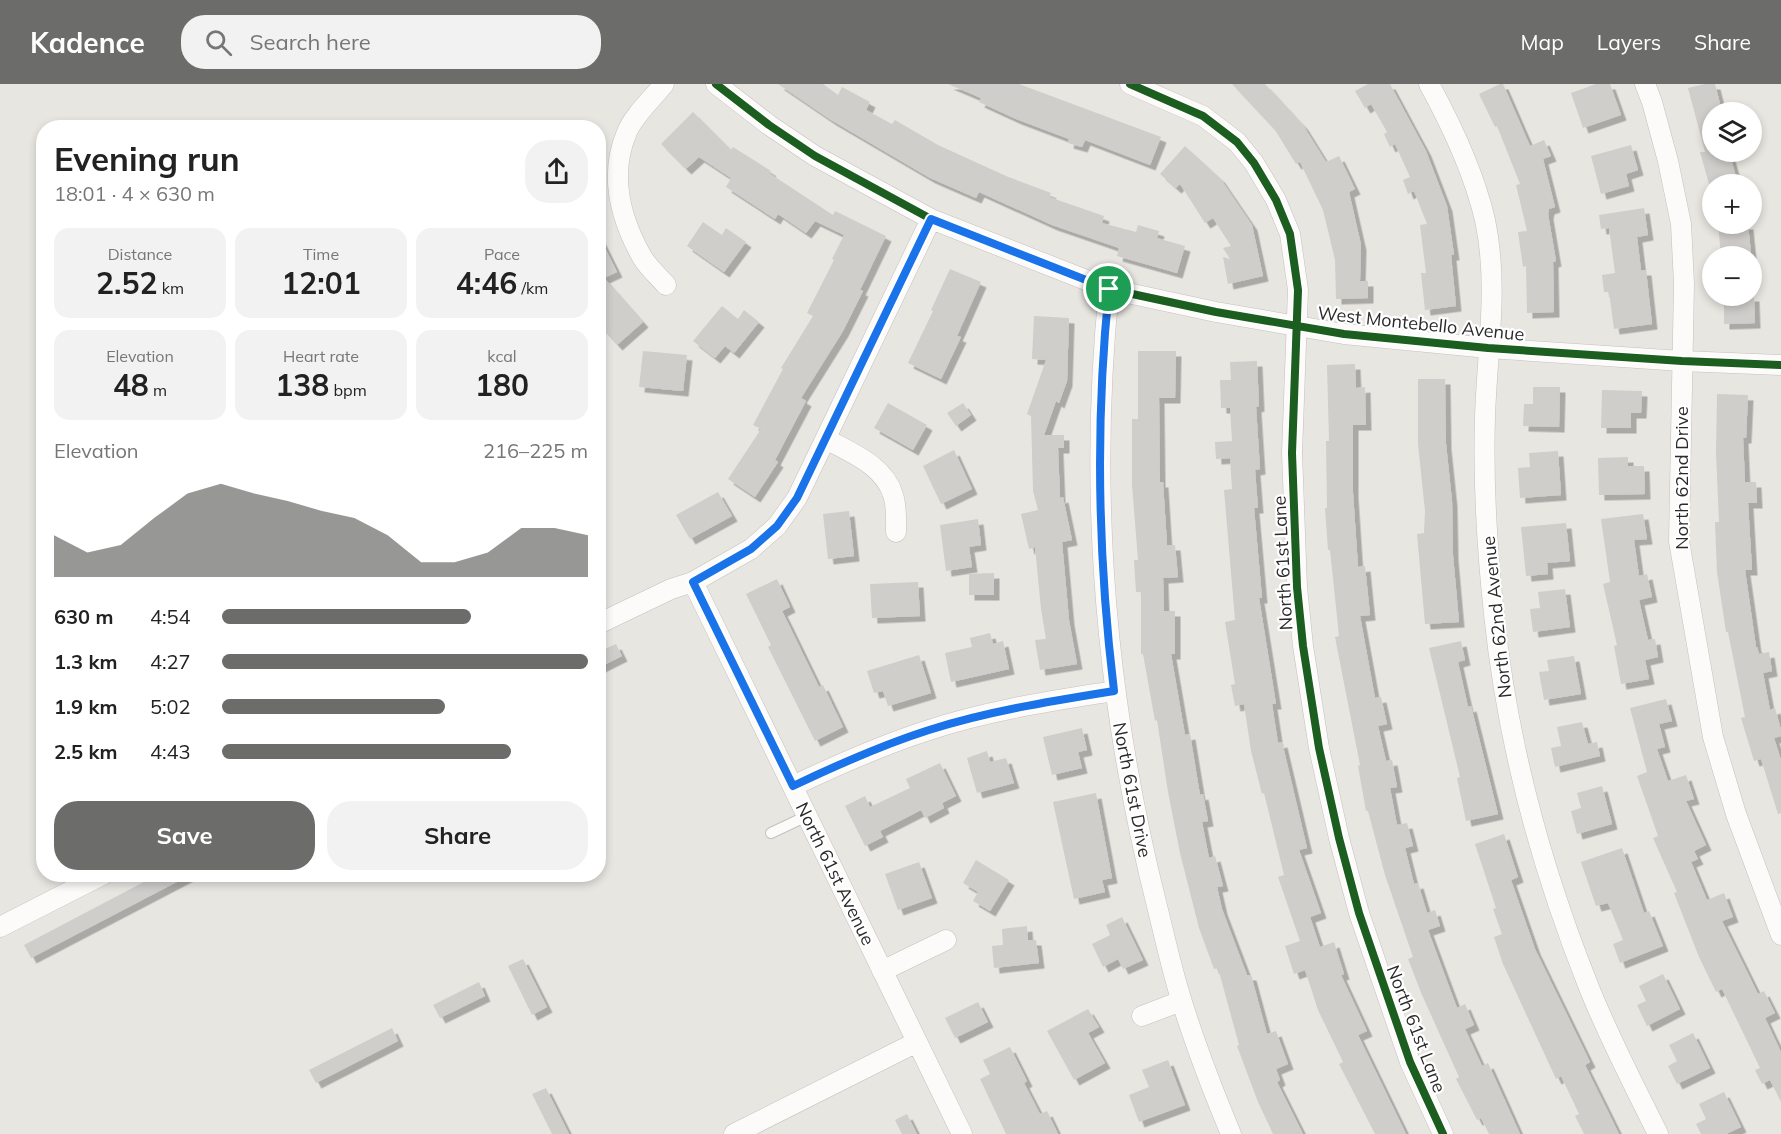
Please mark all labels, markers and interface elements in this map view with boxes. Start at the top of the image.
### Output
search box [181,15,601,69]
text: Kadence [30,25,145,60]
icon: search [202,26,235,59]
text: Search here [250,28,371,56]
text: Map [1521,29,1564,55]
text: Layers [1597,29,1661,55]
text: Share [1694,29,1751,55]
map controls [1702,102,1762,306]
button: layers [1702,102,1762,162]
text: Evening run [54,138,240,179]
button: share [525,140,588,203]
button: + [1702,174,1762,234]
text: 18:01 · 4 × 630 m [54,181,215,206]
text: Distance [108,244,172,264]
text: Time [303,244,339,264]
text: Pace [484,244,520,264]
button: − [1702,246,1762,306]
pin [1083,263,1134,314]
text: 2.52 [96,264,157,302]
text: 12:01 [281,264,361,302]
text: 4:46 [456,264,517,302]
icon: arrive [1092,272,1125,305]
text: km [157,278,184,298]
text: /km [517,278,548,298]
street label: West Montebello Avenue [1317,301,1526,346]
text: Elevation [106,346,174,366]
text: Heart rate [283,346,359,366]
text: kcal [487,346,517,366]
text: 48 [113,366,149,404]
text: 138 [275,366,329,404]
text: 180 [475,366,529,404]
text: m [149,380,167,400]
text: bpm [329,380,367,400]
street label: North 62nd Drive [1670,406,1693,550]
text: Elevation [54,438,139,463]
text: 216–225 m [483,438,588,463]
street label: North 61st Lane [1267,495,1298,631]
street label: North 62nd Avenue [1477,535,1516,699]
text: 630 m [54,604,113,629]
text: 4:54 [150,604,191,629]
text: 1.3 km [54,649,117,674]
text: 4:27 [150,649,191,674]
text: 1.9 km [54,694,117,719]
text: 5:02 [150,694,191,719]
street label: North 61st Drive [1108,720,1157,859]
text: 2.5 km [54,739,117,764]
text: 4:43 [150,739,191,764]
street label: North 61st Avenue [791,798,880,949]
button: Save [54,801,315,870]
button: Share [327,801,588,870]
street label: North 61st Lane [1382,962,1451,1096]

